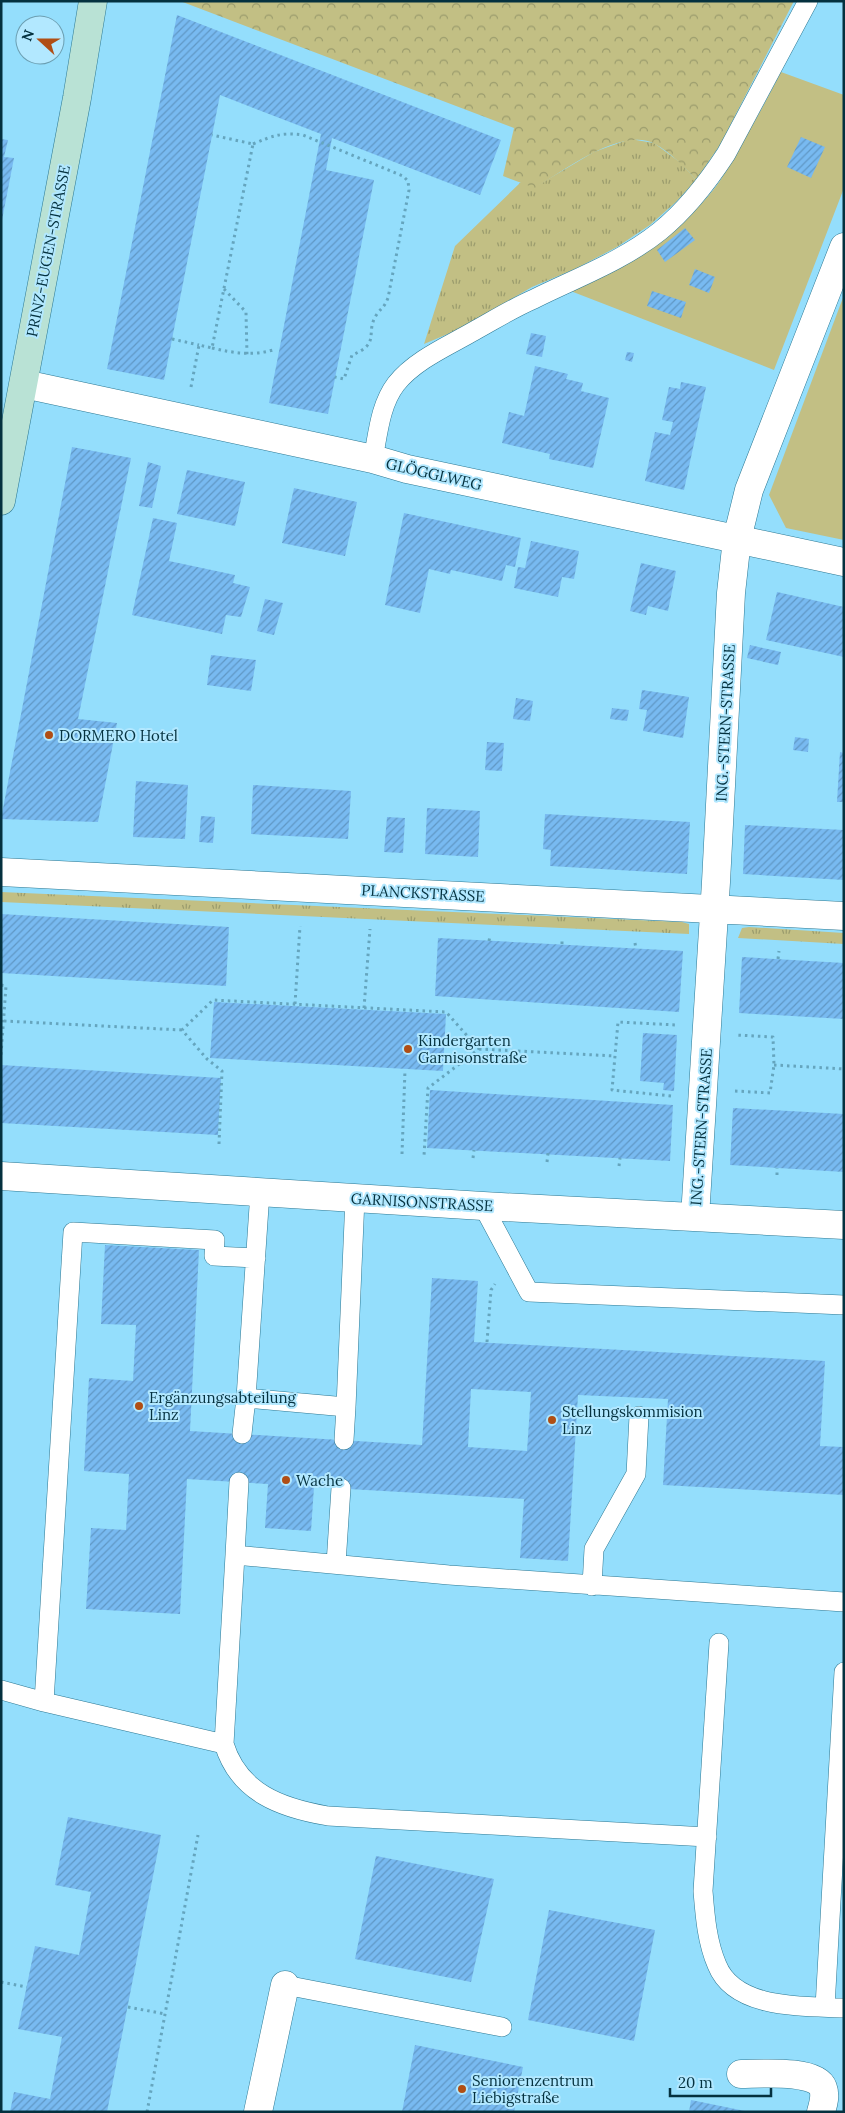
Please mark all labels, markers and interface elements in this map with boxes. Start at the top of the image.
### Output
north arrow [15,15,65,65]
text: N [18,27,38,44]
street label: PRINZ-EUGEN-STRASSE [22,164,74,338]
street label: GLÖGGLWEG [384,454,484,494]
street label: ING.-STERN-STRASSE [711,644,739,802]
place label: DORMERO Hotel [59,726,178,745]
marker: DORMERO Hotel [43,729,55,741]
street label: PLANCKSTRASSE [361,880,485,906]
place label: Kindergarten Garnisonstraße [418,1031,527,1067]
marker: Kindergarten Garnisonstraße [402,1043,414,1055]
street label: ING.-STERN-STRASSE [686,1048,716,1206]
street label: GARNISONSTRASSE [350,1189,494,1215]
place label: Ergänzungsabteilung Linz [149,1388,297,1424]
marker: Ergänzungsabteilung Linz [133,1400,145,1412]
place label: Stellungskommision Linz [562,1402,703,1438]
marker: Stellungskommision Linz [546,1414,558,1426]
place label: Wache [296,1471,343,1490]
marker: Wache [280,1474,292,1486]
scale bar [670,2066,771,2098]
place label: Seniorenzentrum Liebigstraße [472,2071,594,2107]
text: 20 m [678,2073,713,2092]
marker: Seniorenzentrum Liebigstraße [456,2083,468,2095]

